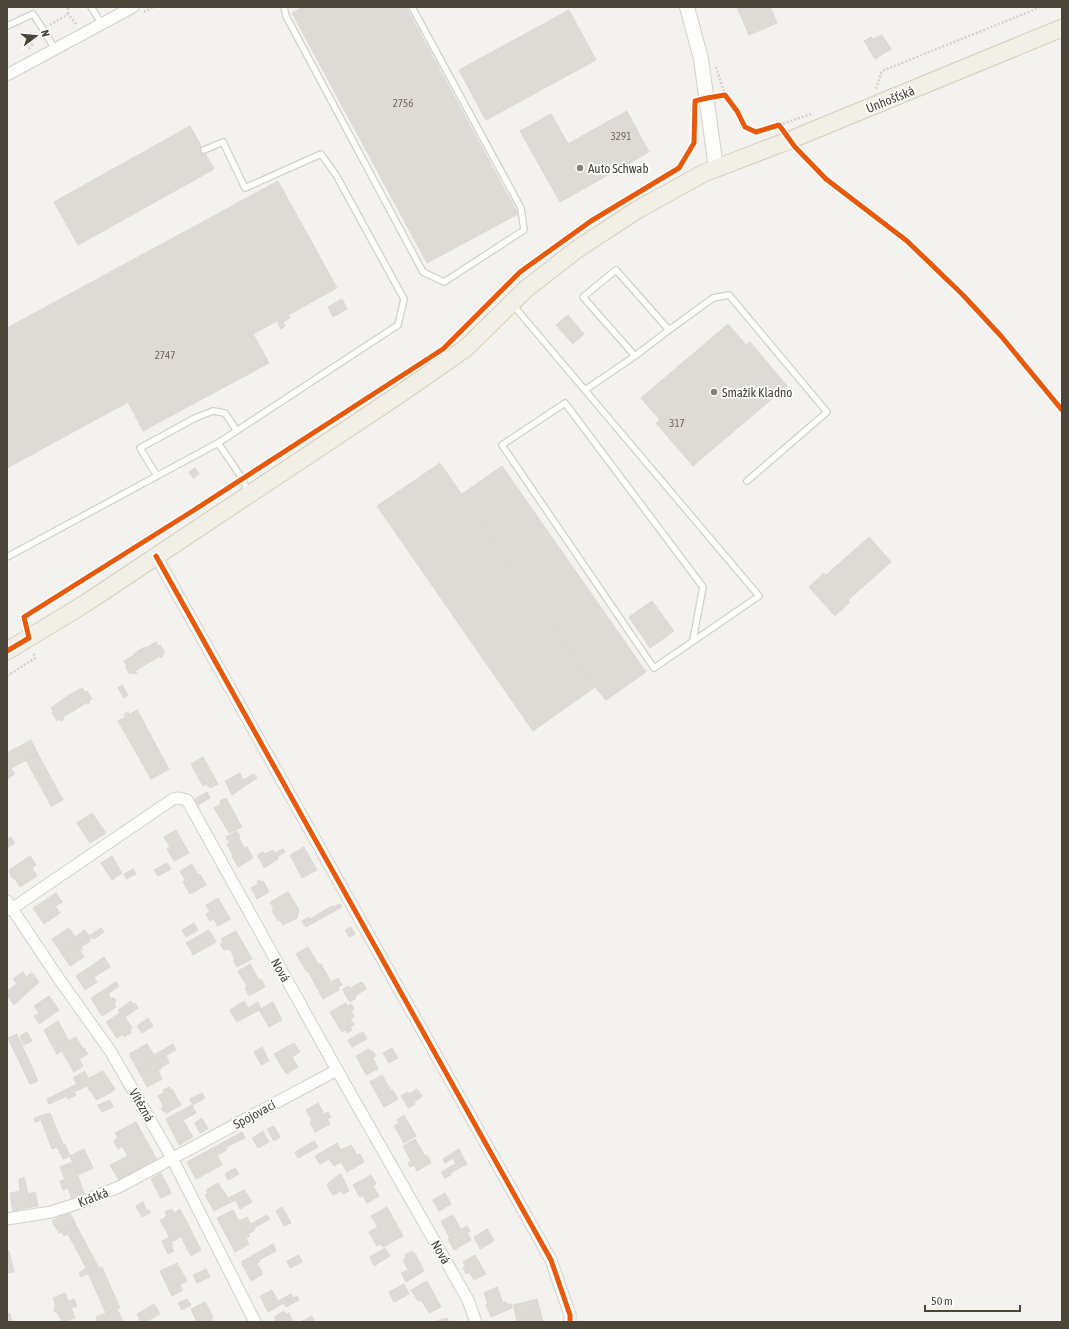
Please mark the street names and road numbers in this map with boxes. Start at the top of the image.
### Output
street label: Unhošťská [864,83,917,116]
street label: Nová [268,956,293,985]
street label: Vítězná [126,1086,157,1125]
street label: Spojovací [231,1097,278,1132]
street label: Krátká [76,1185,111,1210]
street label: Nová [428,1238,453,1267]

